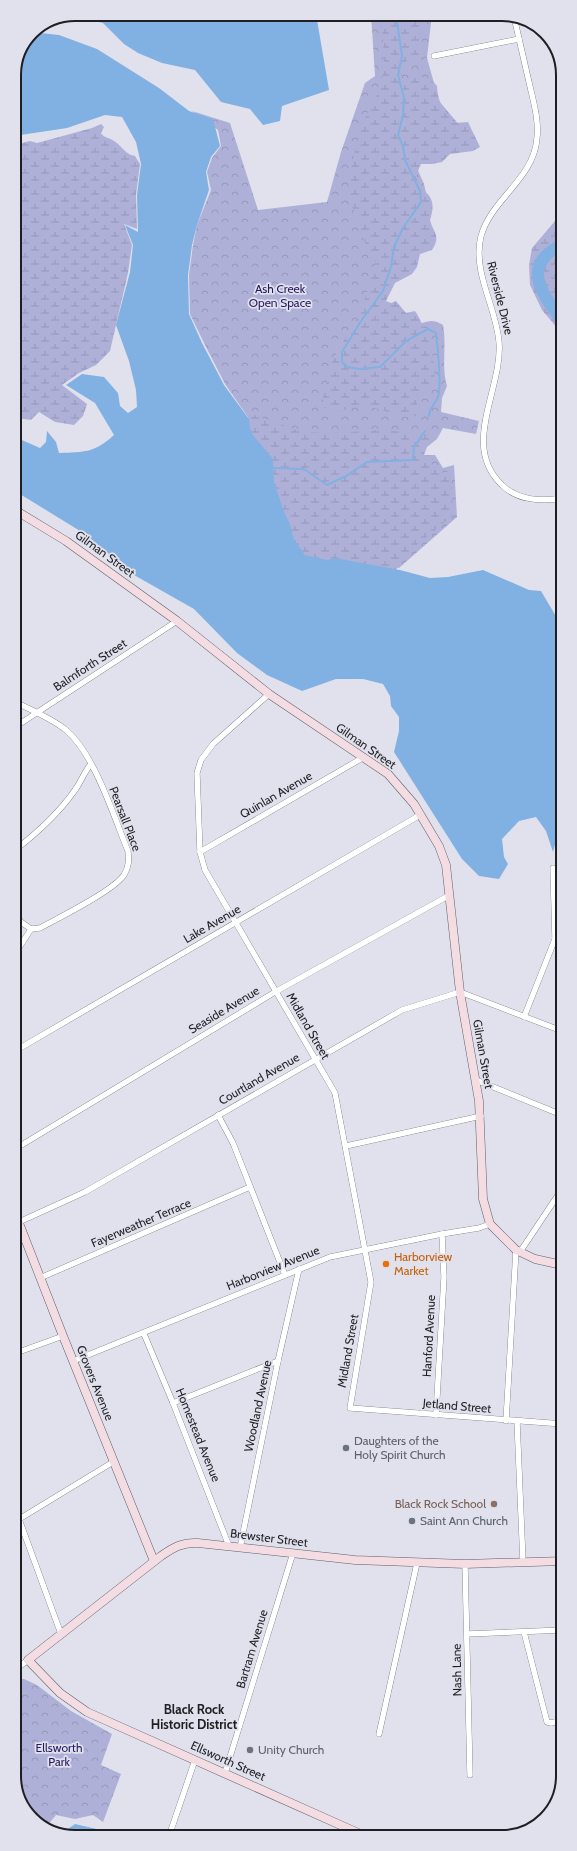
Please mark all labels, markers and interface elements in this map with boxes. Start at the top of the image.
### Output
street label: Riverside Drive [484,259,517,336]
park label: Ash Creek Open Space [249,281,311,310]
street label: Gilman Street [73,527,138,580]
street label: Balmforth Street [50,635,129,694]
street label: Gilman Street [333,719,399,772]
street label: Quinlan Avenue [237,768,314,821]
street label: Pearsall Place [106,784,145,853]
street label: Lake Avenue [180,901,243,946]
street label: Seaside Avenue [186,983,262,1037]
street label: Midland Street [283,990,334,1062]
street label: Gilman Street [470,1018,497,1090]
street label: Courtland Avenue [216,1049,302,1108]
street label: Fayerweather Terrace [89,1195,193,1250]
street label: Harborview Avenue [224,1242,322,1293]
place label: Harborview Market [394,1249,453,1278]
marker: Harborview Market [381,1259,391,1269]
street label: Hanford Avenue [419,1295,438,1377]
street label: Midland Street [334,1313,361,1389]
street label: Grovers Avenue [74,1343,117,1423]
street label: Woodland Avenue [240,1359,275,1453]
street label: Homestead Avenue [173,1386,224,1484]
street label: Jetland Street [421,1395,492,1416]
place label: Daughters of the Holy Spirit Church [354,1433,445,1462]
marker: Daughters of the Holy Spirit Church [341,1443,351,1453]
place label: Black Rock School [395,1496,486,1511]
marker: Black Rock School [489,1499,499,1509]
place label: Saint Ann Church [420,1513,508,1528]
marker: Saint Ann Church [407,1516,417,1526]
street label: Brewster Street [229,1525,309,1550]
street label: Bartram Avenue [232,1608,271,1690]
street label: Nash Lane [449,1643,464,1697]
district label: Black Rock Historic District [151,1701,238,1732]
street label: Ellsworth Street [188,1737,268,1784]
park label: Ellsworth Park [36,1740,82,1769]
place label: Unity Church [258,1742,324,1757]
marker: Unity Church [245,1745,255,1755]

